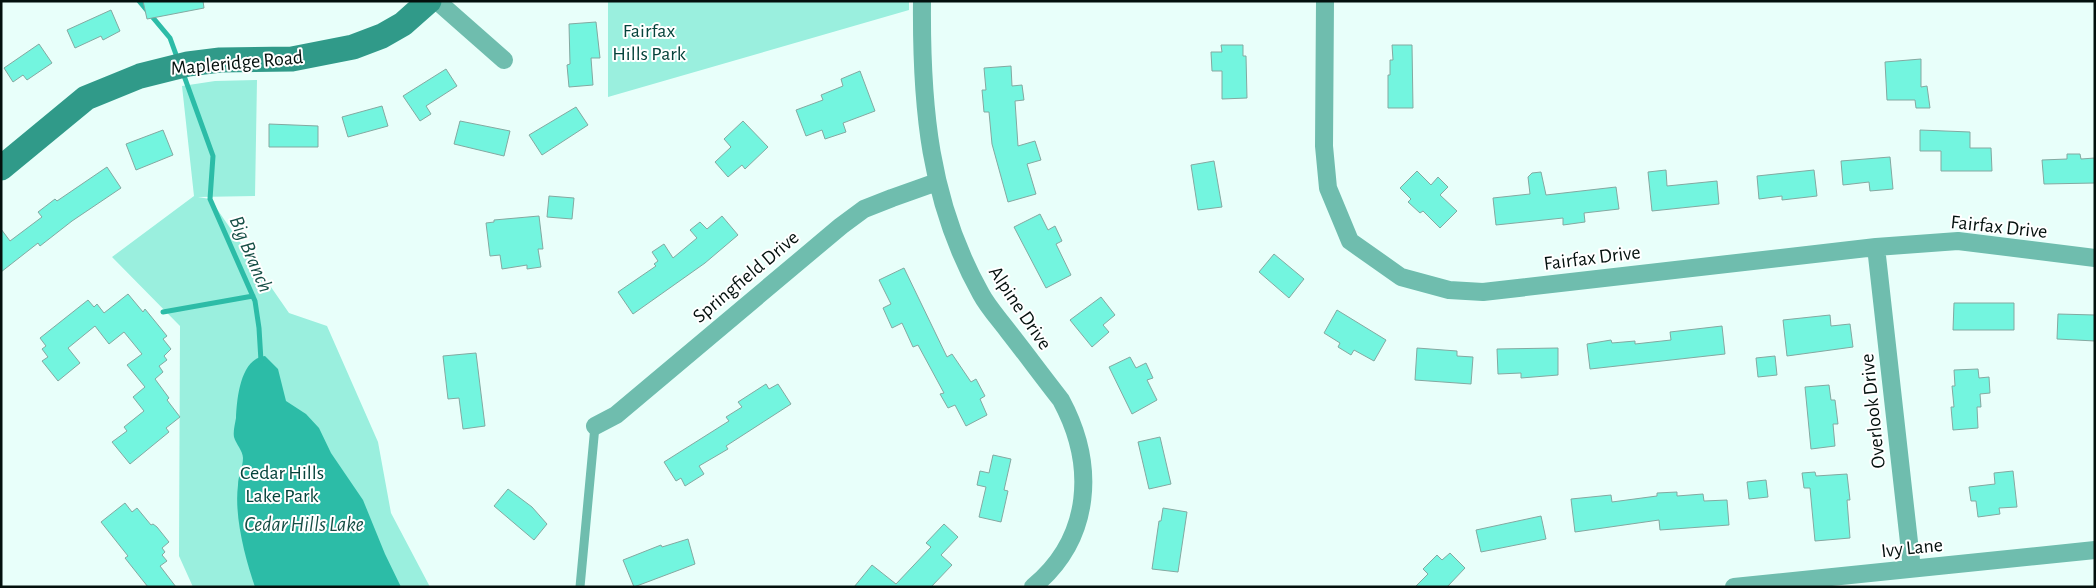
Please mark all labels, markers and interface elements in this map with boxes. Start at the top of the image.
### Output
park label: Fairfax Hills Park [612,21,686,64]
street label: Mapleridge Road [170,47,304,79]
street label: Fairfax Drive [1950,212,2048,242]
water label: Big Branch [226,213,276,295]
street label: Springfield Drive [689,227,803,327]
street label: Fairfax Drive [1542,242,1642,274]
street label: Alpine Drive [985,263,1055,353]
street label: Overlook Drive [1857,353,1889,469]
park label: Cedar Hills Lake Park [240,463,324,506]
water label: Cedar Hills Lake [244,514,364,535]
street label: Ivy Lane [1880,535,1944,561]

